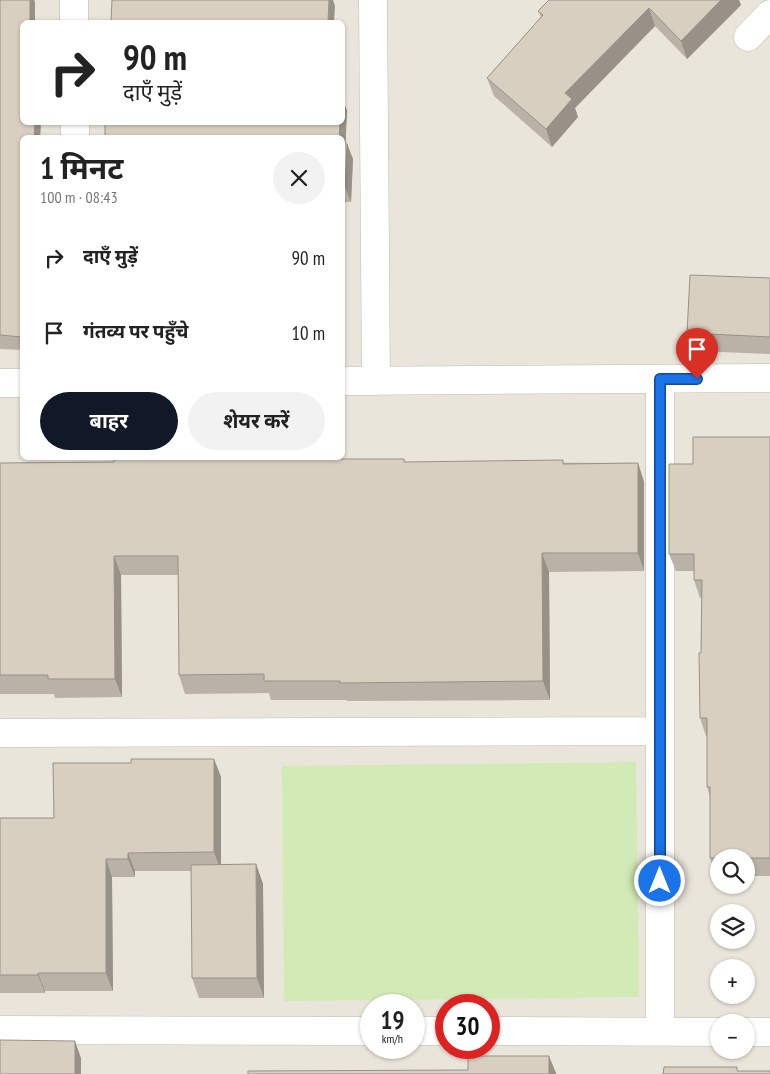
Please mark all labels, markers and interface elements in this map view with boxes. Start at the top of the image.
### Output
text: 90 m [123,34,187,80]
icon: right [40,40,105,105]
text: दाएँ मुड़ें [123,78,182,106]
text: 1 मिनट [40,148,123,187]
button: close [273,152,325,204]
text: 100 m · 08:43 [40,187,118,207]
icon: right [40,244,68,272]
text: दाएँ मुड़ें [83,244,138,268]
text: 90 m [292,246,325,270]
icon: arrive [40,319,68,347]
text: गंतव्य पर पहुँचे [83,319,188,343]
text: 10 m [292,321,325,345]
pin [676,328,718,379]
icon: arrive [683,335,711,363]
button: बाहर [40,392,178,450]
button: शेयर करें [188,392,325,450]
map controls [710,849,755,1059]
button: search [710,849,755,894]
position arrow [633,854,685,906]
button: layers [710,904,755,949]
button: + [710,959,755,1004]
speed limit sign: 30 [435,994,500,1059]
text: 19 [381,1004,404,1036]
button: − [710,1014,755,1059]
text: km/h [382,1031,403,1046]

